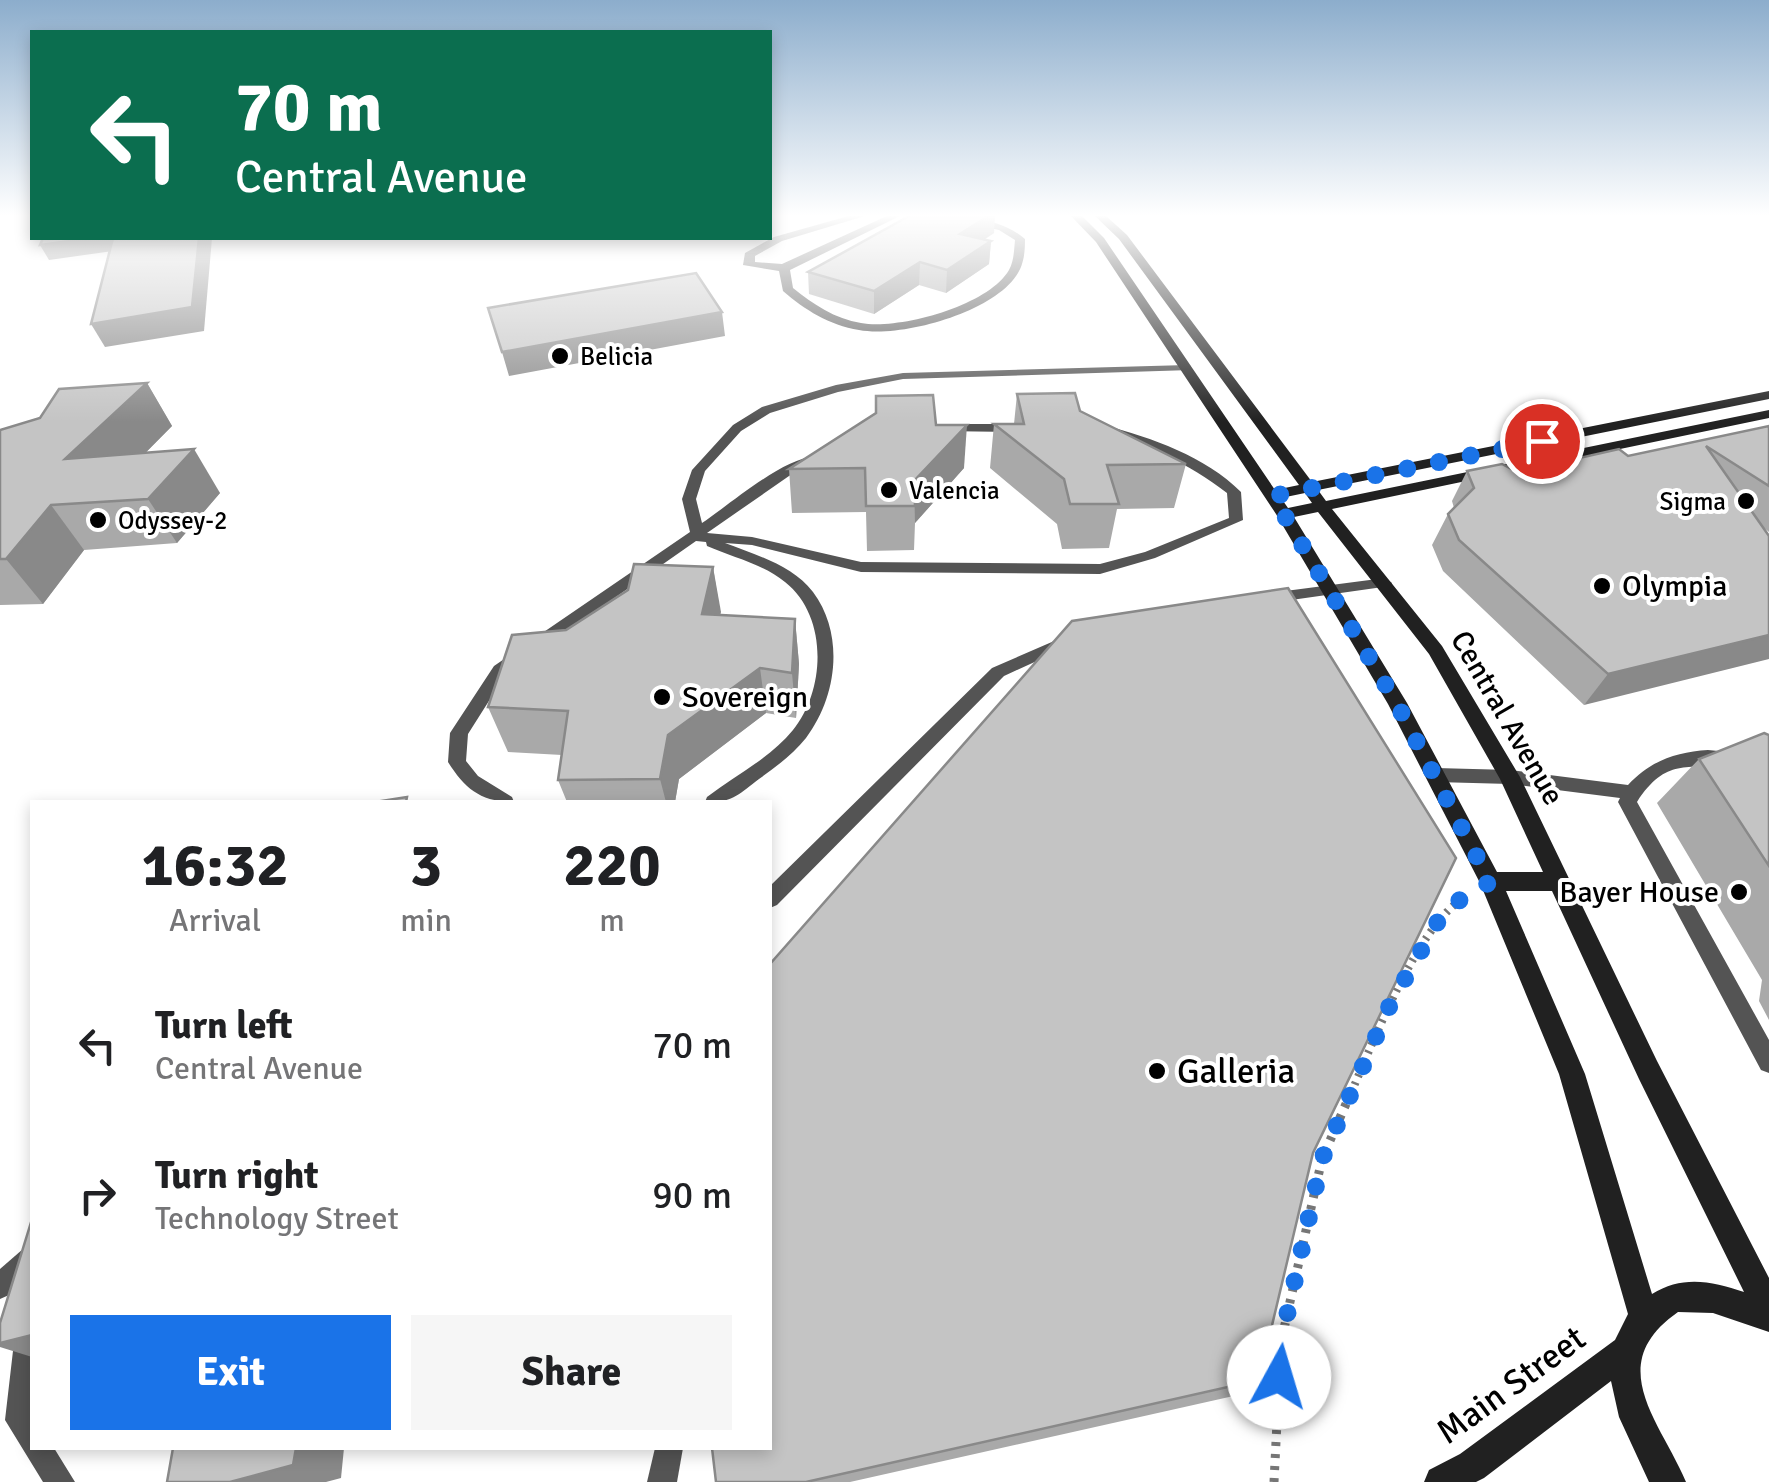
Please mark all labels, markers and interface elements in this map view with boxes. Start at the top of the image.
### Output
text: 70 m [235,64,383,150]
icon: left [70,70,200,200]
text: Central Avenue [235,150,528,205]
place label: Belicia [580,341,653,372]
marker: Belicia [549,345,571,367]
pin [1500,399,1585,484]
icon: arrive [1515,414,1570,469]
place label: Valencia [909,475,1000,506]
marker: Valencia [878,479,900,501]
place label: Sigma [1660,486,1726,517]
marker: Sigma [1735,490,1757,512]
place label: Odyssey-2 [118,505,227,536]
marker: Odyssey-2 [87,509,109,531]
place label: Olympia [1622,568,1727,605]
marker: Olympia [1591,575,1613,597]
street label: Central Avenue [1442,624,1572,812]
place label: Sovereign [682,679,808,716]
marker: Sovereign [651,686,673,708]
text: 16:32 [141,829,289,903]
text: 3 [410,829,442,903]
text: 220 [563,829,661,903]
place label: Bayer House [1559,874,1719,911]
marker: Bayer House [1728,881,1750,903]
text: Arrival [169,901,261,940]
text: min [400,901,452,940]
text: m [599,901,625,940]
text: Turn left [155,1002,293,1049]
icon: left [70,1018,125,1073]
text: 70 m [652,1022,732,1069]
text: Central Avenue [155,1049,363,1088]
place label: Galleria [1177,1050,1295,1093]
marker: Galleria [1146,1060,1168,1082]
text: Turn right [155,1152,319,1199]
icon: right [70,1168,125,1223]
text: 90 m [652,1172,732,1219]
text: Technology Street [155,1199,399,1238]
button: Exit [70,1315,391,1430]
button: Share [411,1315,732,1430]
street label: Main Street [1428,1317,1594,1453]
position arrow [1227,1325,1331,1429]

